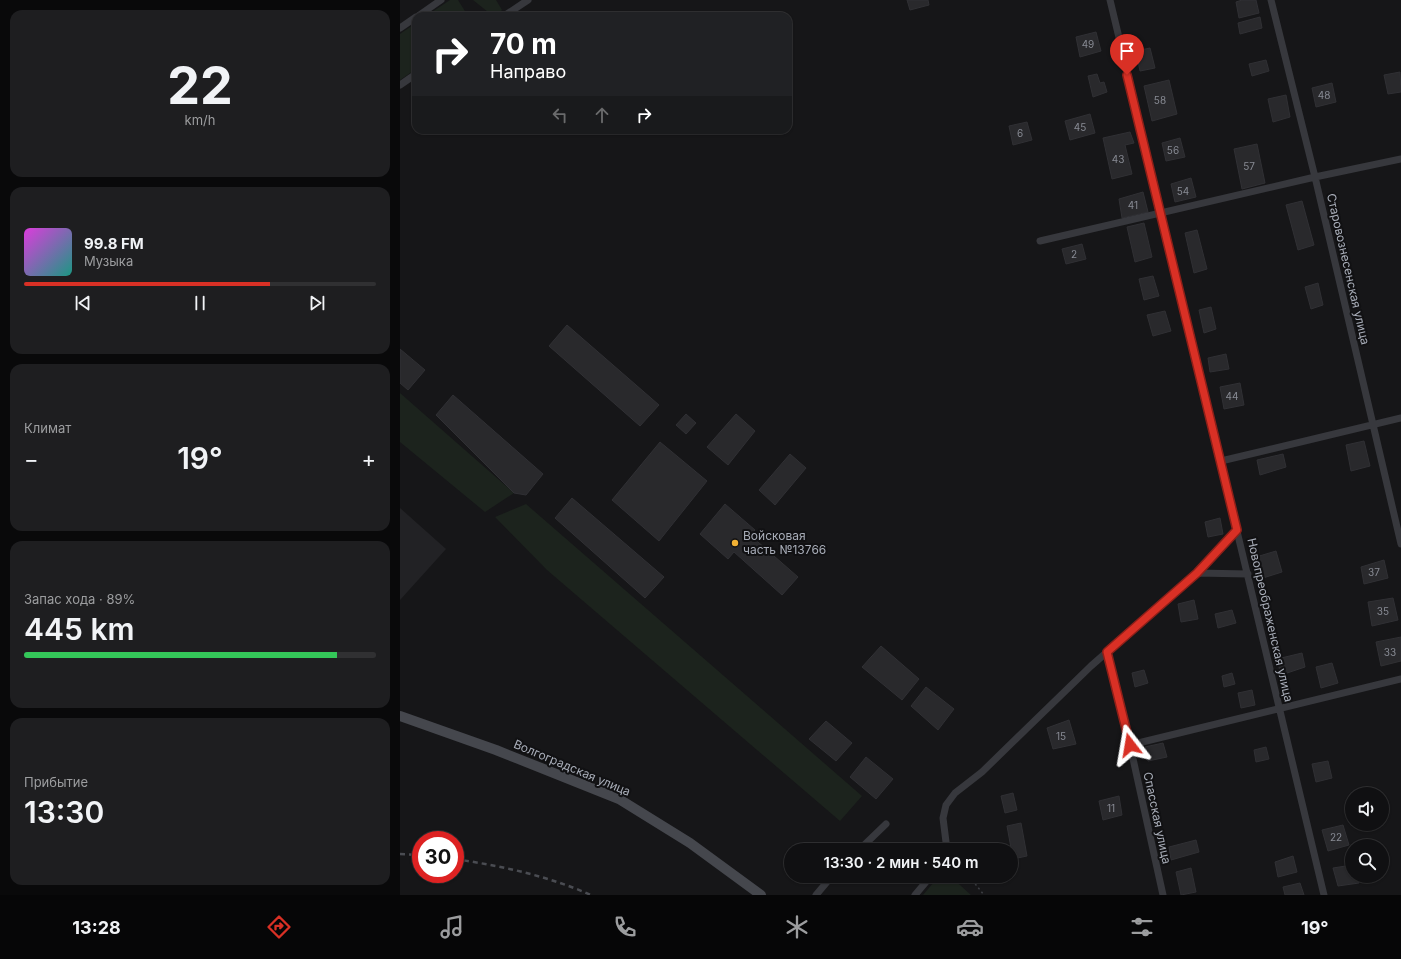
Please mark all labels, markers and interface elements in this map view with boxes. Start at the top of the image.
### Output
text: 70 m [490,27,557,61]
icon: right [424,28,476,80]
pin [1110,34,1144,75]
house number: 49 [1082,38,1094,50]
icon: arrive [1116,40,1138,62]
text: 22 [167,54,233,117]
text: Направо [490,61,566,82]
house number: 48 [1318,89,1330,101]
house number: 58 [1154,94,1166,106]
icon: left [549,104,571,126]
icon: ahead [591,104,613,126]
icon: right [633,104,655,126]
text: km/h [185,112,215,128]
house number: 45 [1074,121,1086,133]
house number: 6 [1017,127,1023,139]
house number: 56 [1167,144,1179,156]
house number: 43 [1112,153,1124,165]
house number: 57 [1243,160,1255,172]
house number: 54 [1177,185,1189,197]
street label: Старовознесенская улица [1324,192,1373,346]
house number: 41 [1128,199,1138,211]
text: 99.8 FM [84,234,144,253]
house number: 2 [1071,248,1077,260]
text: Музыка [84,253,133,269]
icon: previous [72,292,94,314]
icon: pause [189,292,211,314]
icon: next [306,292,328,314]
house number: 44 [1226,390,1238,402]
text: Климат [24,420,71,436]
text: 19° [177,440,223,476]
text: − [24,446,39,472]
text: + [361,446,376,472]
place label: Войсковая часть №13766 [743,528,826,557]
street label: Новопреображенская улица [1244,536,1297,703]
marker: Войсковая часть №13766 [730,538,740,548]
house number: 37 [1368,566,1380,578]
text: Запас хода · 89% [24,591,135,607]
house number: 35 [1377,605,1389,617]
text: 445 km [24,611,134,647]
house number: 33 [1384,646,1396,658]
position arrow [1109,724,1151,766]
house number: 15 [1056,730,1066,742]
street label: Волгоградская улица [511,736,633,799]
street label: Спасская улица [1140,771,1175,865]
text: Прибытие [24,774,88,790]
map controls [1345,787,1389,883]
button: sound [1345,787,1389,831]
text: 13:30 [24,794,104,830]
house number: 11 [1107,802,1115,814]
speed limit sign: 30 [412,831,464,883]
house number: 22 [1330,831,1342,843]
button: search [1345,839,1389,883]
text: 13:30 · 2 мин · 540 m [824,853,978,872]
icon: directions [265,913,293,941]
icon: music [438,913,466,941]
icon: phone [611,913,639,941]
icon: climate [783,913,811,941]
icon: car [956,913,984,941]
icon: filters [1128,913,1156,941]
text: 13:28 [72,917,121,938]
text: 19° [1301,917,1329,938]

